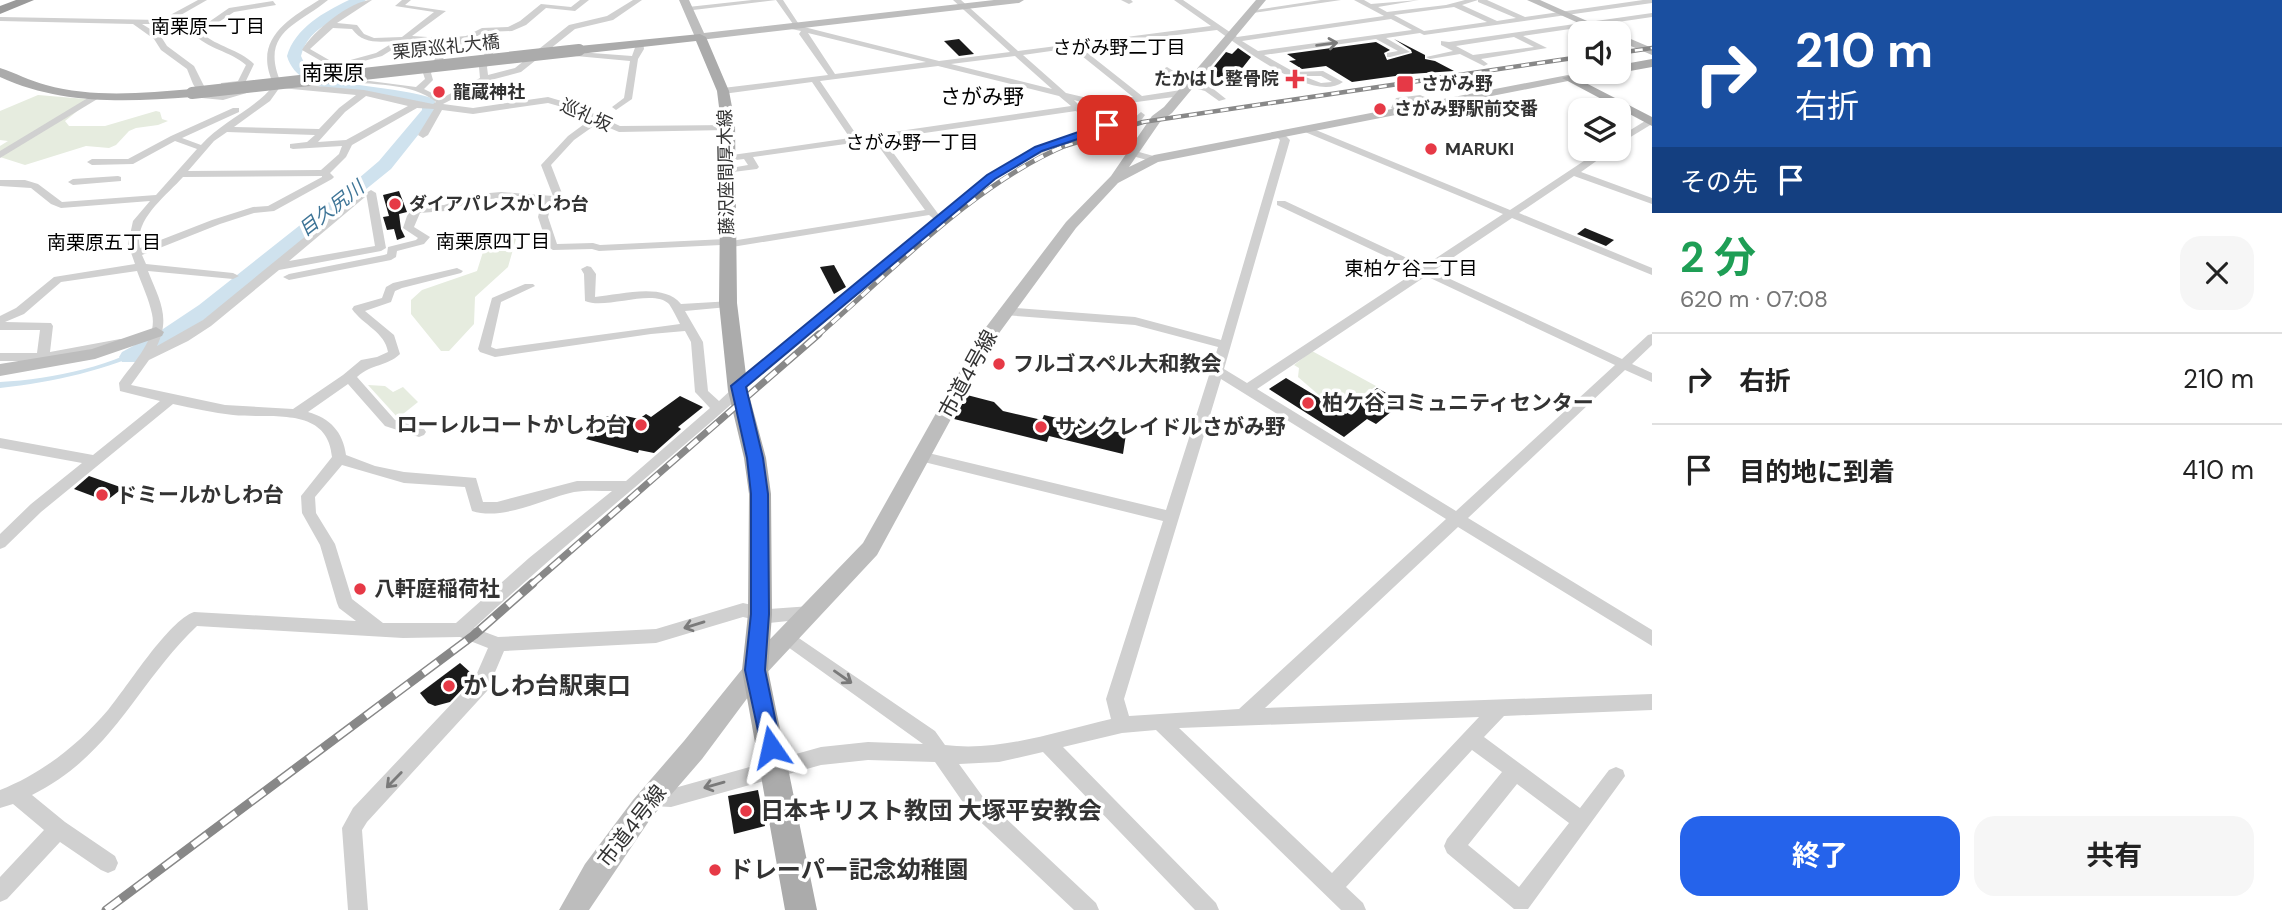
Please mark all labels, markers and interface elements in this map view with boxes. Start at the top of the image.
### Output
district label: 南栗原一丁目 [151,14,265,39]
text: 210 m [1795,18,1933,82]
map controls [1568,21,1631,161]
button: sound [1568,21,1631,84]
icon: right [1680,28,1771,119]
street label: 栗原巡礼大橋 [391,29,501,65]
district label: さがみ野二丁目 [1052,35,1186,60]
one-way arrow [1315,37,1337,50]
district label: 南栗原 [302,59,365,87]
place label: たかはし整骨院 [1154,67,1279,91]
marker: たかはし整骨院 [1285,69,1305,89]
place label: さがみ野 [1421,72,1493,96]
marker: さがみ野 [1395,74,1415,94]
place label: 龍蔵神社 [453,80,525,104]
district label: さがみ野 [940,83,1024,111]
marker: 龍蔵神社 [431,84,447,100]
text: 右折 [1795,85,1859,127]
street label: 巡礼坂 [556,93,616,137]
pin [1077,95,1137,155]
place label: さがみ野駅前交番 [1394,97,1538,121]
button: layers [1568,98,1631,161]
marker: さがみ野駅前交番 [1372,101,1388,117]
icon: arrive [1088,106,1126,144]
street label: 藤沢座間厚木線 [713,109,739,235]
district label: さがみ野一丁目 [845,130,979,155]
place label: MARUKI [1445,137,1514,161]
marker: MARUKI [1423,141,1439,157]
icon: arrive [1772,161,1810,199]
text: その先 [1680,165,1758,199]
water label: 目久尻川 [294,174,371,242]
place label: ダイアパレスかしわ台 [409,192,589,216]
marker: ダイアパレスかしわ台 [387,196,403,212]
district label: 南栗原四丁目 [436,229,550,254]
district label: 南栗原五丁目 [47,230,161,255]
text: 2 分 [1680,230,1756,285]
button: close [2180,236,2254,310]
district label: 東柏ケ谷二丁目 [1344,256,1478,281]
text: 620 m · 07:08 [1680,284,1828,314]
street label: 市道4号線 [932,325,1004,423]
place label: フルゴスペル大和教会 [1013,350,1222,378]
marker: フルゴスペル大和教会 [991,356,1007,372]
icon: right [1680,360,1718,398]
text: 210 m [2183,362,2254,396]
text: 右折 [1739,364,1791,398]
place label: 柏ケ谷コミュニティセンター [1322,389,1594,417]
marker: 柏ケ谷コミュニティセンター [1300,395,1316,411]
place label: ローレルコートかしわ台 [396,411,627,439]
place label: サンクレイドルさがみ野 [1055,413,1286,441]
marker: ローレルコートかしわ台 [633,417,649,433]
marker: サンクレイドルさがみ野 [1033,419,1049,435]
icon: arrive [1680,451,1718,489]
text: 410 m [2182,453,2254,487]
text: 目的地に到着 [1739,455,1895,489]
place label: ドミールかしわ台 [116,481,284,509]
marker: ドミールかしわ台 [94,487,110,503]
place label: 八軒庭稲荷社 [374,575,500,603]
marker: 八軒庭稲荷社 [352,581,368,597]
one-way arrow [684,619,706,632]
place label: かしわ台駅東口 [463,670,631,701]
one-way arrow [833,670,852,684]
marker: かしわ台駅東口 [441,678,457,694]
position arrow [734,710,808,784]
one-way arrow [385,771,402,788]
street label: 市道4号線 [591,779,673,873]
one-way arrow [703,779,725,792]
place label: 日本キリスト教団 大塚平安教会 [760,795,1102,826]
marker: 日本キリスト教団 大塚平安教会 [738,803,754,819]
button: 終了 [1680,816,1960,896]
button: 共有 [1974,816,2254,896]
place label: ドレーパー記念幼稚園 [729,854,969,885]
marker: ドレーパー記念幼稚園 [707,862,723,878]

